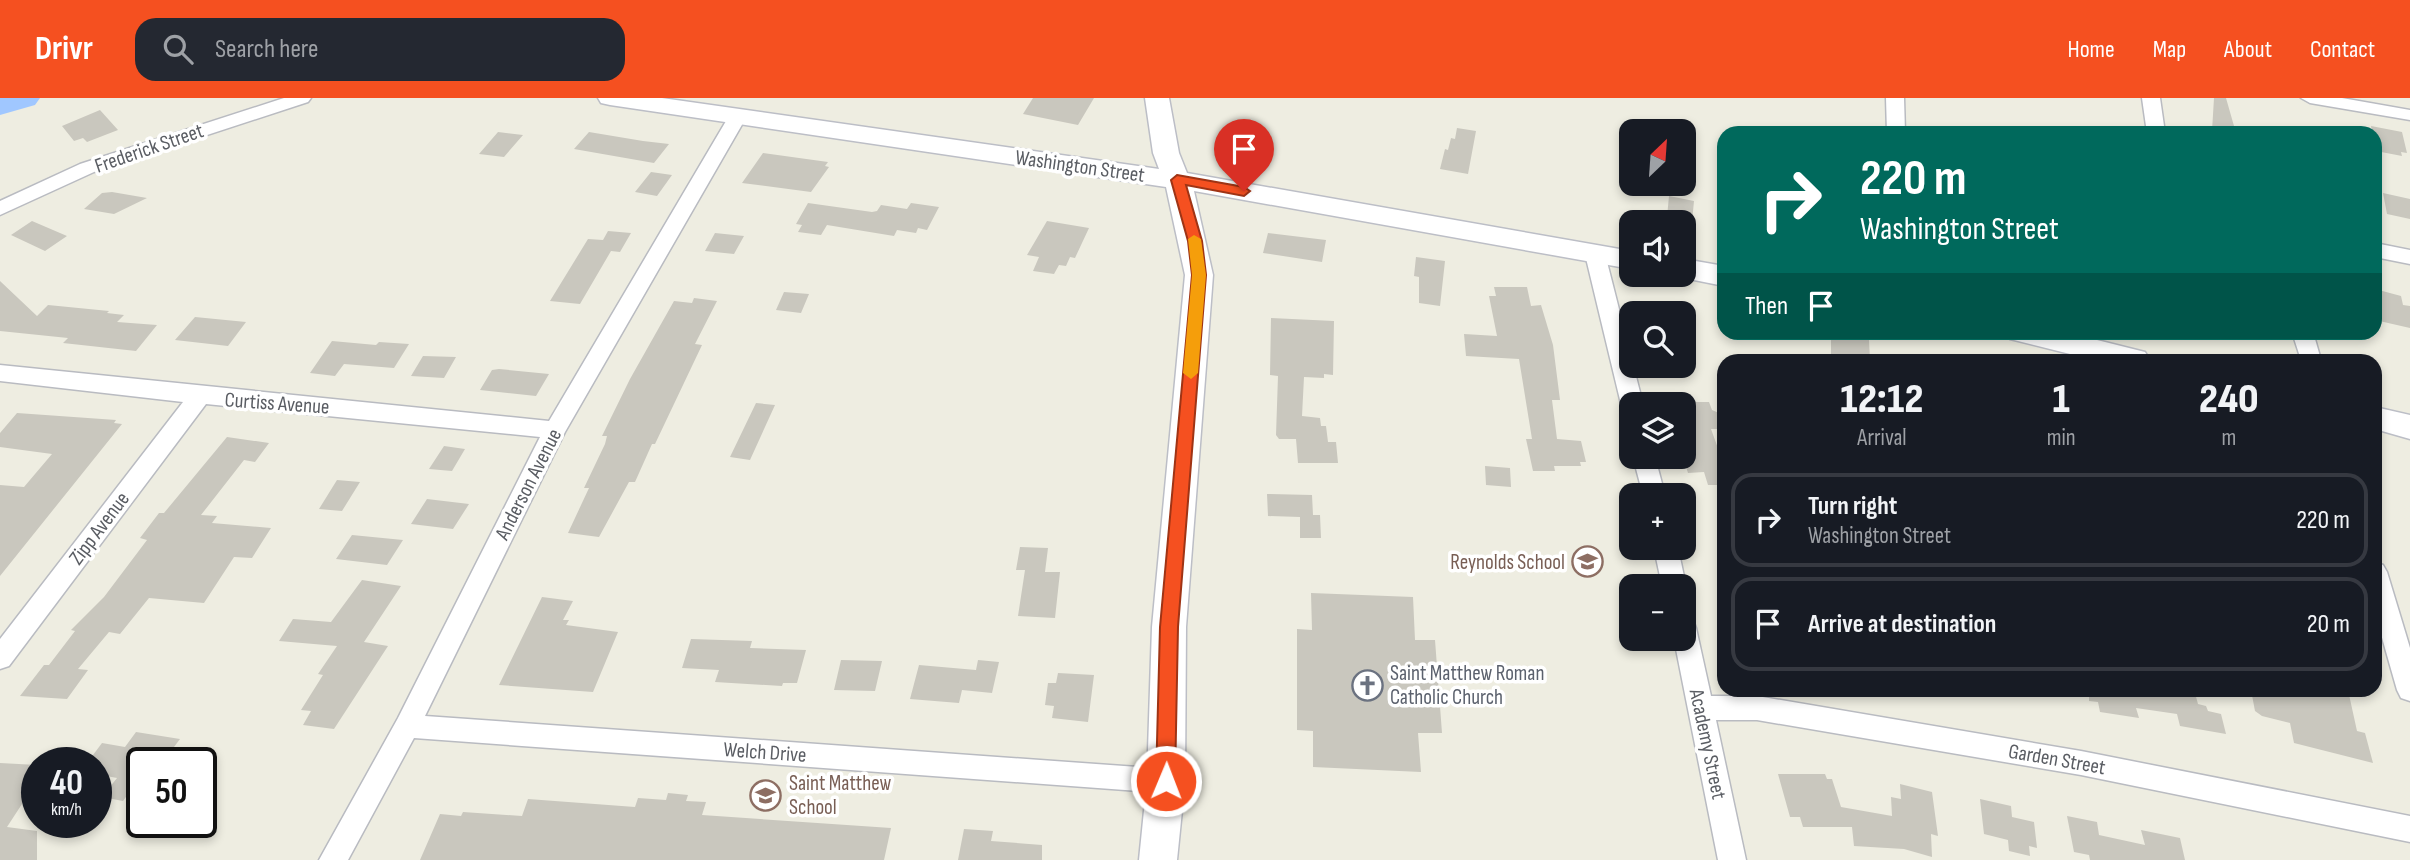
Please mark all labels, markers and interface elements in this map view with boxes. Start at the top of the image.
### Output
search box [135,18,625,81]
text: Drivr [35,29,93,69]
icon: search [159,30,197,68]
text: Search here [215,34,318,65]
text: Home [2067,35,2115,64]
text: Map [2153,35,2186,64]
text: About [2224,35,2272,64]
text: Contact [2310,35,2375,64]
street label: Frederick Street [92,118,207,179]
pin [1214,119,1274,191]
north arrow [1619,119,1696,196]
map controls [1619,119,1696,651]
icon: arrive [1225,130,1263,168]
street label: Washington Street [1014,145,1146,188]
text: 220 m [1860,150,1966,209]
icon: right [1745,154,1836,245]
button: sound [1619,210,1696,287]
text: Washington Street [1860,210,2059,249]
icon: arrive [1802,287,1840,325]
text: Then [1745,291,1788,322]
button: search [1619,301,1696,378]
text: 12:12 [1840,374,1923,425]
text: 1 [2053,374,2070,425]
text: 240 [2199,374,2259,425]
street label: Curtiss Avenue [224,387,330,420]
button: layers [1619,392,1696,469]
text: Arrival [1857,424,1907,452]
text: min [2047,424,2076,452]
text: m [2221,424,2236,452]
street label: Anderson Avenue [489,425,567,545]
button: + [1619,483,1696,560]
street label: Zipp Avenue [64,487,135,570]
text: Turn right [1808,491,1897,522]
icon: right [1749,501,1787,539]
text: 220 m [2296,505,2350,536]
text: Washington Street [1808,522,1951,550]
school or university icon: Reynolds School [1571,545,1605,579]
place label: Reynolds School [1450,550,1565,575]
button: − [1619,574,1696,651]
icon: arrive [1749,605,1787,643]
text: Arrive at destination [1808,609,1996,640]
text: 20 m [2307,609,2350,640]
place label: Saint Matthew Roman Catholic Church [1390,661,1544,710]
church icon: Saint Matthew Roman Catholic Church [1350,668,1384,702]
street label: Academy Street [1683,686,1731,801]
street label: Welch Drive [723,737,807,768]
street label: Garden Street [2006,739,2107,780]
position arrow [1129,744,1203,818]
speed limit sign: 50 [126,747,217,838]
text: 40 [50,762,83,805]
place label: Saint Matthew School [789,771,892,820]
school or university icon: Saint Matthew School [749,778,783,812]
text: km/h [51,799,82,820]

